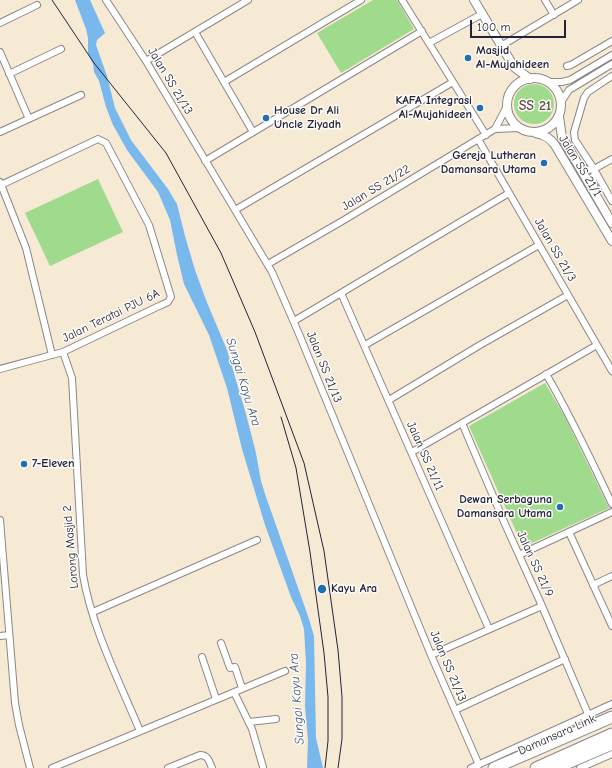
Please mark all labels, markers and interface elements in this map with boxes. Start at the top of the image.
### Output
scale bar [472,12,568,38]
text: 100 m [477,20,510,34]
place label: Masjid Al-Mujahideen [476,44,549,72]
street label: Jalan SS 21/13 [144,45,196,117]
marker: Masjid Al-Mujahideen [463,53,473,63]
place label: KAFA Integrasi Al-Mujahideen [395,94,472,122]
district label: SS 21 [519,98,551,114]
marker: KAFA Integrasi Al-Mujahideen [475,103,485,113]
place label: House Dr Ali Uncle Ziyadh [274,104,341,132]
marker: House Dr Ali Uncle Ziyadh [261,113,271,123]
street label: Jalan SS 21/1 [556,133,604,199]
place label: Gereja Lutheran Damansara Utama [441,149,536,177]
marker: Gereja Lutheran Damansara Utama [539,158,549,168]
street label: Jalan SS 21/22 [339,162,413,214]
street label: Jalan SS 21/3 [531,216,579,284]
street label: Jalan Teratai PJU 6A [60,286,162,346]
street label: Jalan SS 21/13 [303,329,345,405]
water label: Sungai Kayu Ara [222,336,264,428]
street label: Jalan SS 21/11 [403,419,447,493]
place label: 7-Eleven [32,457,74,471]
marker: 7-Eleven [19,459,29,469]
place label: Dewan Serbaguna Damansara Utama [457,493,552,521]
marker: Dewan Serbaguna Damansara Utama [555,502,565,512]
street label: Lorong Masjid 2 [60,505,82,589]
street label: Jalan SS 21/9 [513,529,557,599]
place label: Kayu Ara [331,582,377,596]
marker: Kayu Ara [316,583,328,595]
street label: Jalan SS 21/13 [427,628,469,704]
water label: Sungai Kayu Ara [286,653,308,745]
street label: Damansara Link [516,711,598,759]

